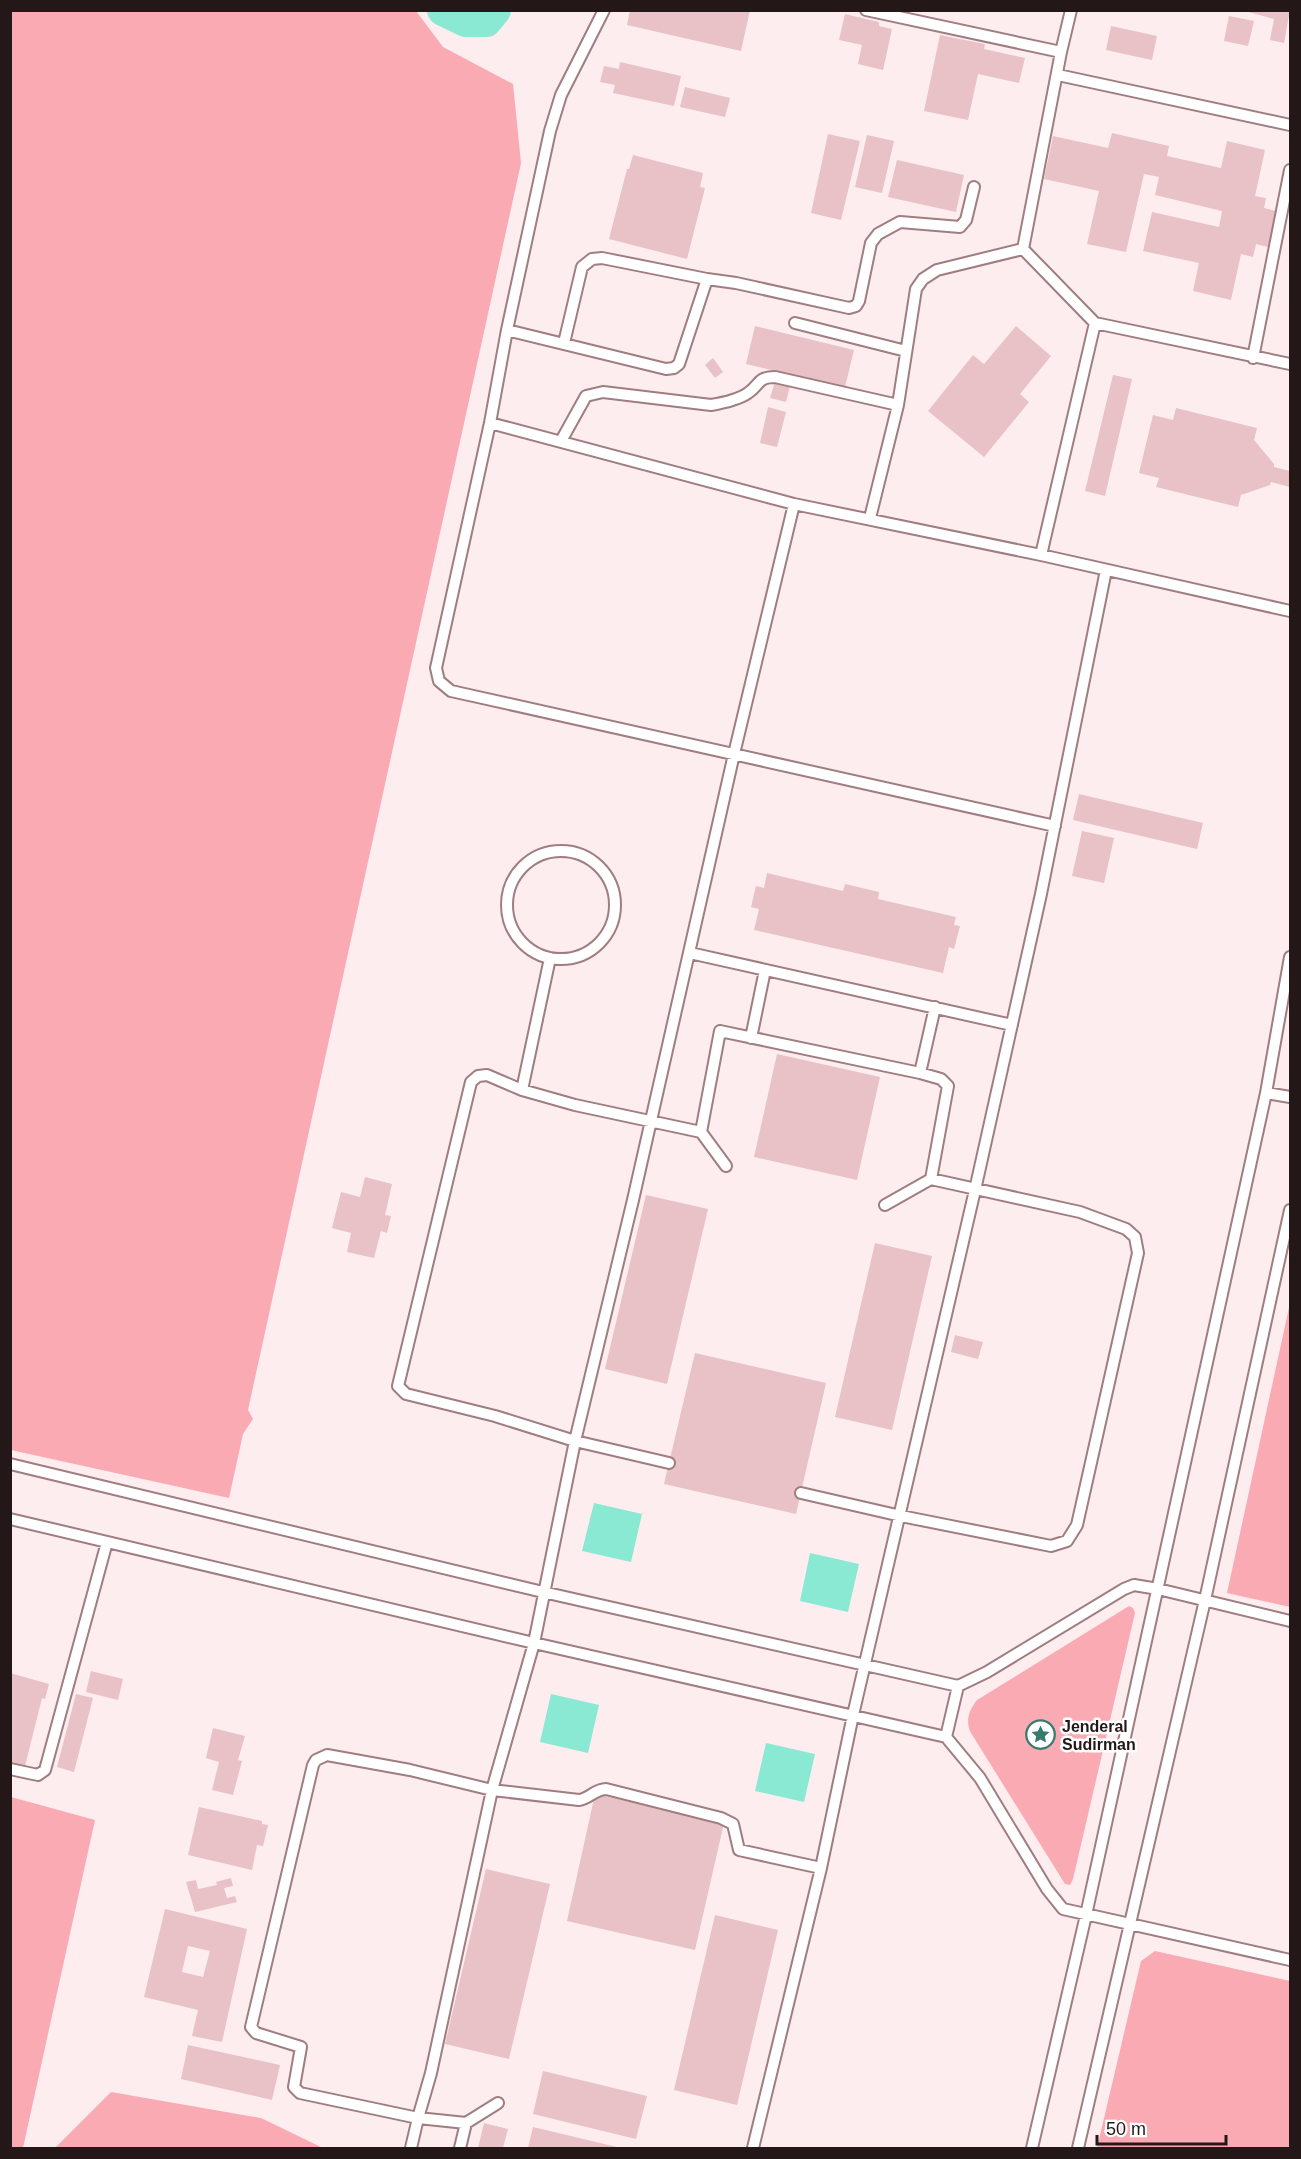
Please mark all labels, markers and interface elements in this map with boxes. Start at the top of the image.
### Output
place label: Jenderal Sudirman [1062,1718,1136,1753]
place icon: Jenderal Sudirman [1025,1719,1057,1751]
scale bar [1097,2108,1226,2146]
text: 50 m [1106,2119,1146,2139]

